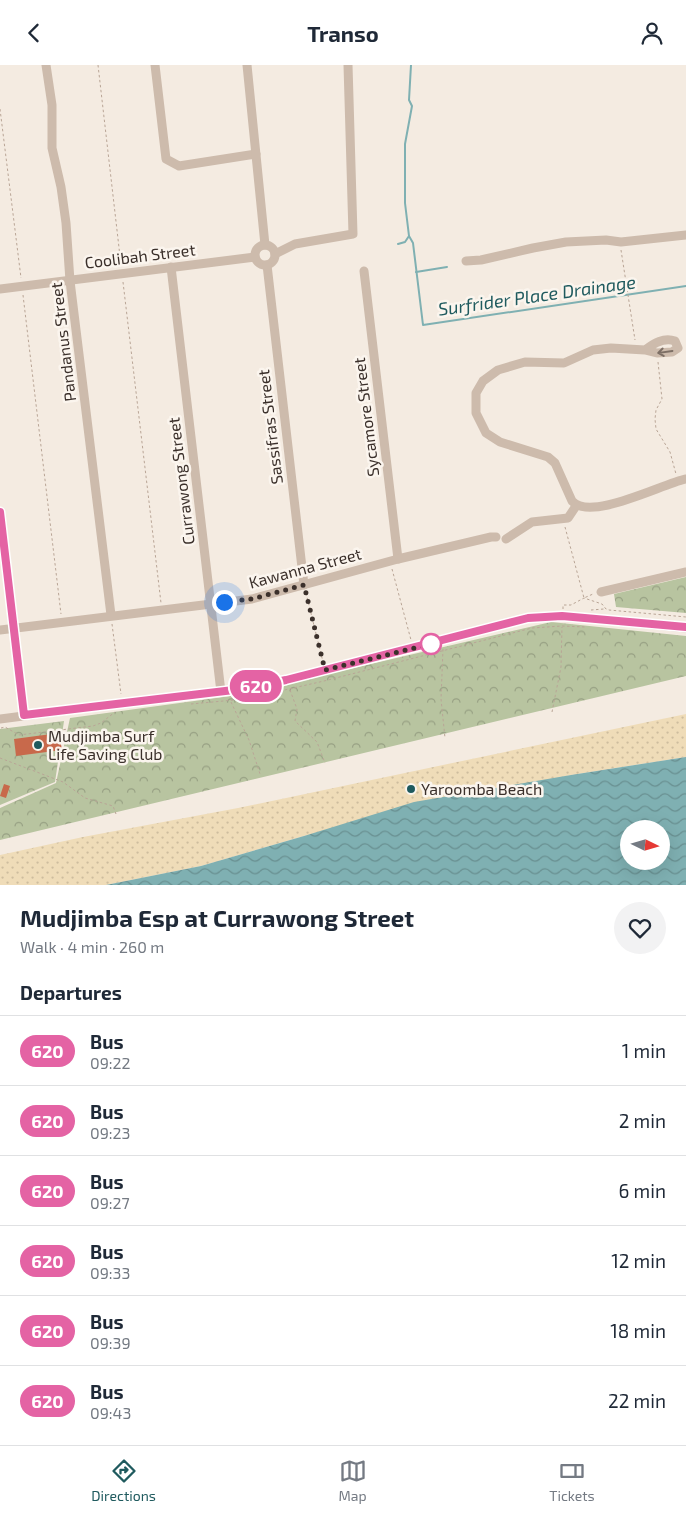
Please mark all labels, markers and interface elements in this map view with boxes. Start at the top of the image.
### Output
icon: back [20,19,48,47]
icon: person [638,19,666,47]
text: Transo [307,20,379,46]
street label: Coolibah Street [84,239,196,272]
water label: Surfrider Place Drainage [437,270,637,320]
street label: Pandanus Street [46,281,79,403]
one-way arrow [657,347,673,357]
street label: Sycamore Street [349,356,382,478]
street label: Sassifras Street [253,369,286,486]
street label: Currawong Street [163,416,198,546]
street label: Kawanna Street [247,543,363,592]
your location [212,590,237,615]
unlabelled marker [420,633,442,655]
line badge: 620 [227,670,285,702]
text: 620 [240,675,272,697]
place label: Mudjimba Surf Life Saving Club [48,726,162,763]
marker: Mudjimba Surf Life Saving Club [32,739,44,751]
place label: Yaroomba Beach [421,779,542,798]
marker: Yaroomba Beach [405,783,417,795]
north arrow [620,820,670,870]
map controls [620,820,670,870]
button: heart [614,902,666,954]
text: Mudjimba Esp at Currawong Street [20,903,414,932]
text: Walk · 4 min · 260 m [20,937,164,956]
text: Departures [20,981,122,1004]
text: Bus [90,1030,124,1053]
text: 1 min [622,1039,666,1062]
text: 620 [31,1040,64,1062]
text: 09:22 [90,1053,131,1072]
text: Bus [90,1100,124,1123]
text: 2 min [619,1109,666,1132]
text: 620 [31,1110,64,1132]
text: 09:23 [90,1123,130,1142]
text: Bus [90,1170,124,1193]
text: 6 min [618,1179,666,1202]
text: 620 [31,1180,64,1202]
text: 09:27 [90,1193,130,1212]
text: Bus [90,1240,124,1263]
text: 12 min [611,1249,666,1272]
text: 620 [31,1250,64,1272]
text: 09:33 [90,1263,130,1282]
text: Bus [90,1310,124,1333]
text: 18 min [610,1319,666,1342]
text: 620 [31,1320,64,1342]
text: 09:39 [90,1333,131,1352]
text: Bus [90,1380,124,1403]
text: 22 min [608,1389,666,1412]
text: 620 [31,1390,64,1412]
text: 09:43 [90,1403,131,1422]
tab: Directions [91,1457,156,1504]
tab: Map [339,1457,367,1504]
tab: Tickets [549,1457,595,1504]

